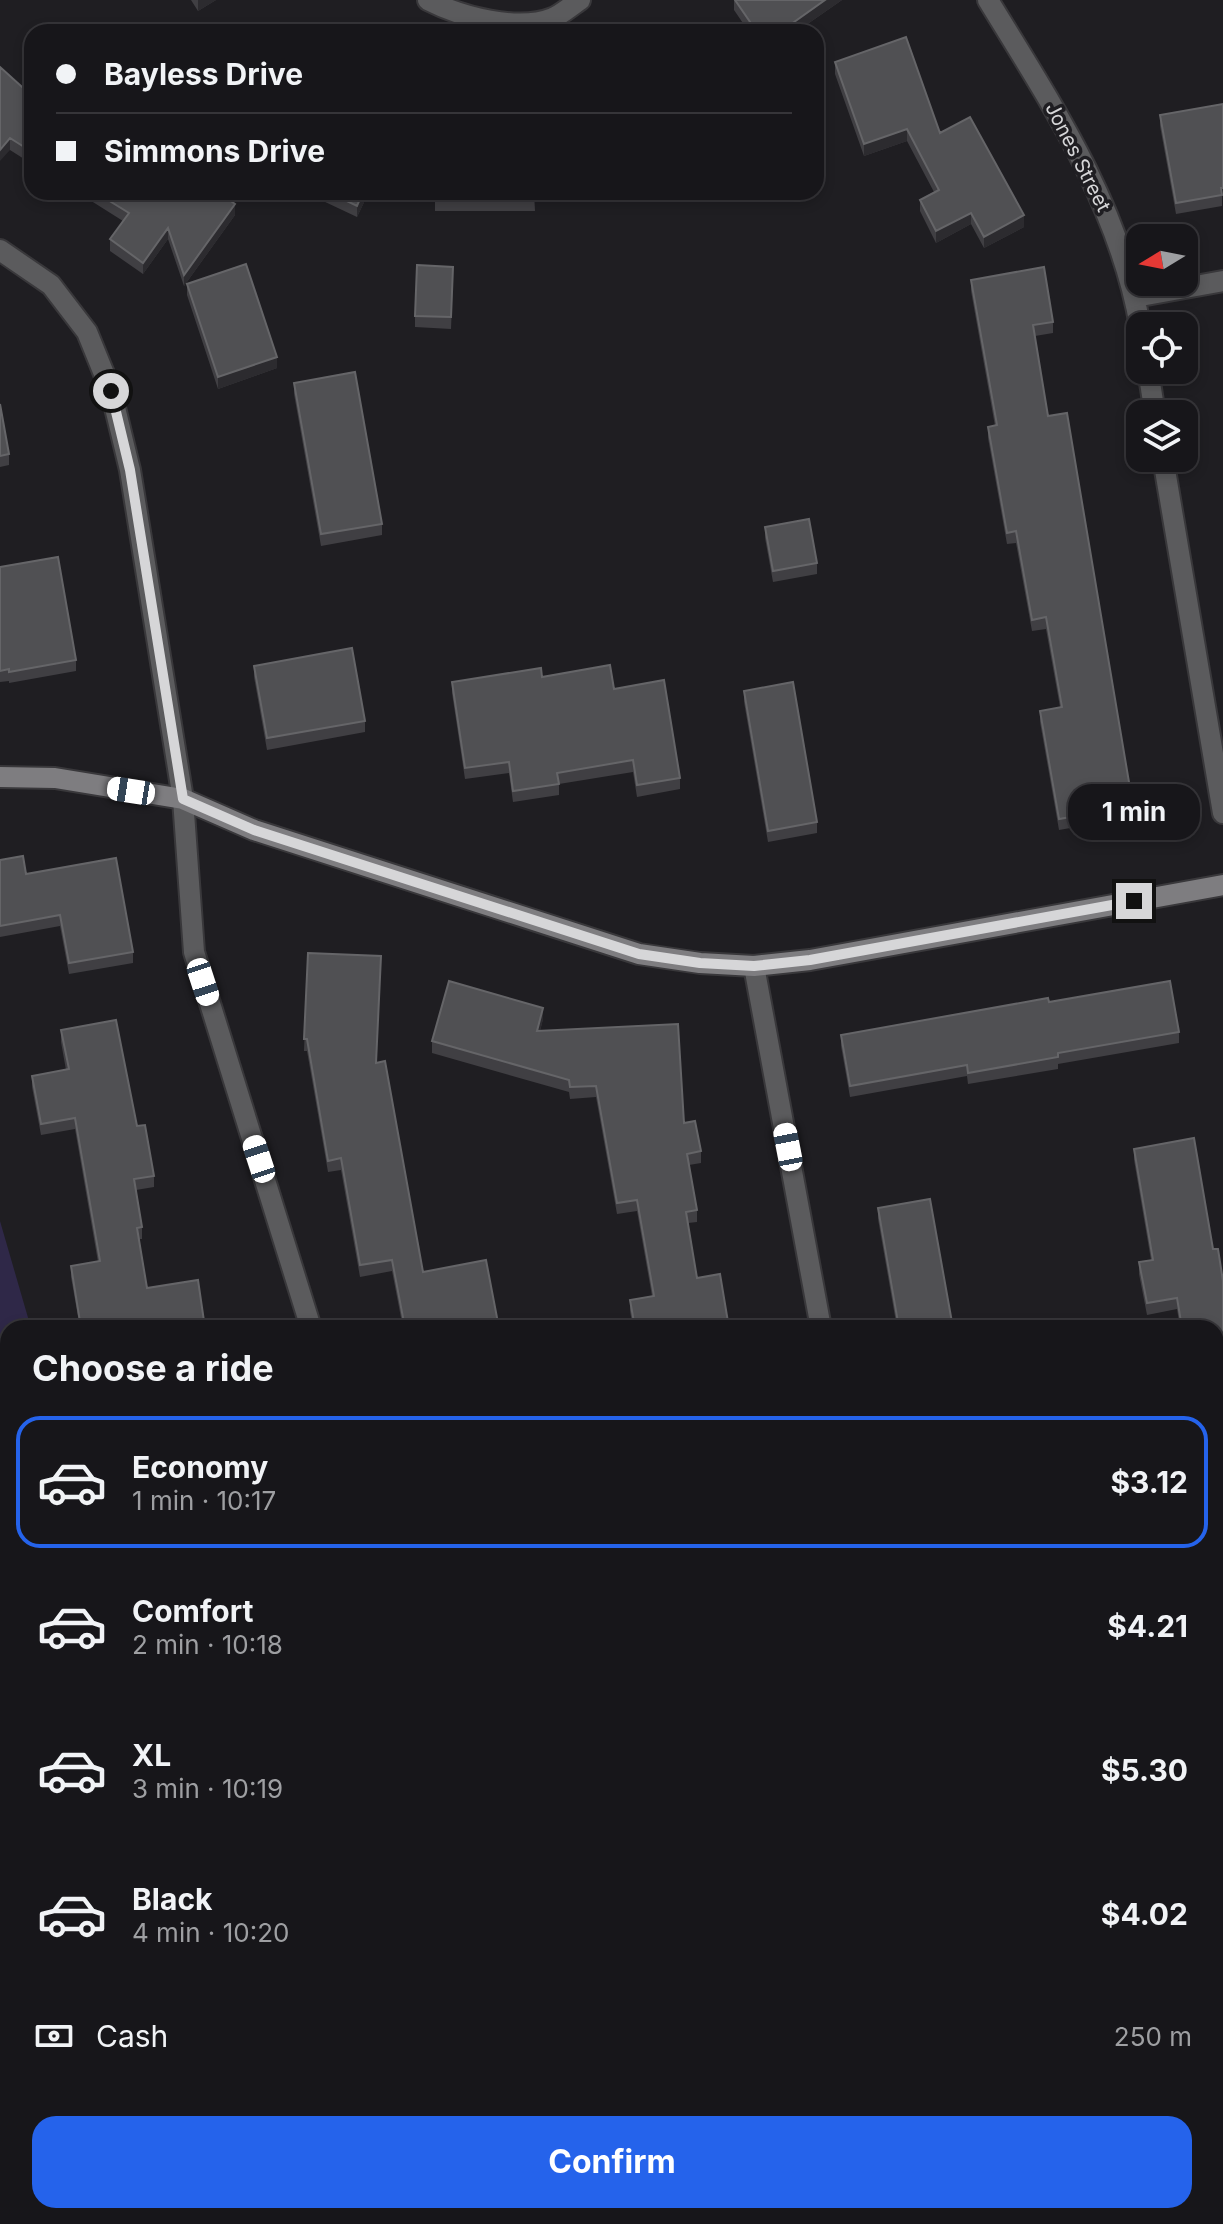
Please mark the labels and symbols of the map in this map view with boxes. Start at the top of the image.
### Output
street label: Jones Street [1040,98,1116,216]
north arrow [1126,224,1198,296]
route start [93,373,129,409]
car [105,775,157,807]
callout: 1 min [1068,785,1200,841]
route end [1116,883,1152,919]
car [184,955,222,1009]
car [772,1121,804,1173]
car [240,1132,278,1186]

